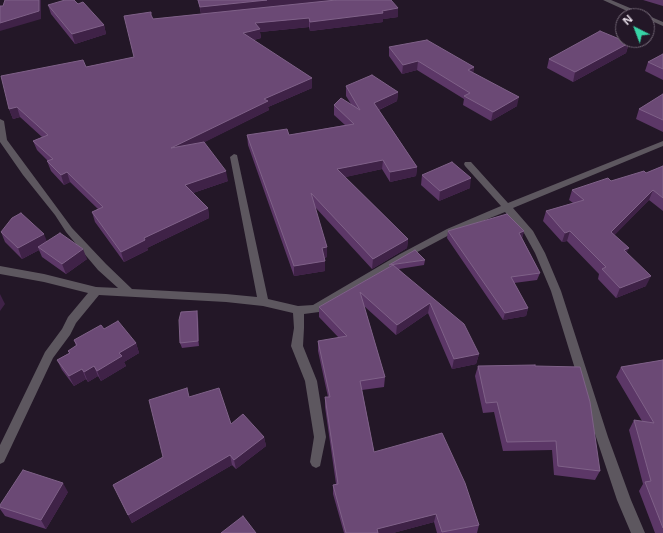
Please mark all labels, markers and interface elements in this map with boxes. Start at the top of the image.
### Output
north arrow [615,8,655,48]
text: N [619,11,636,28]

